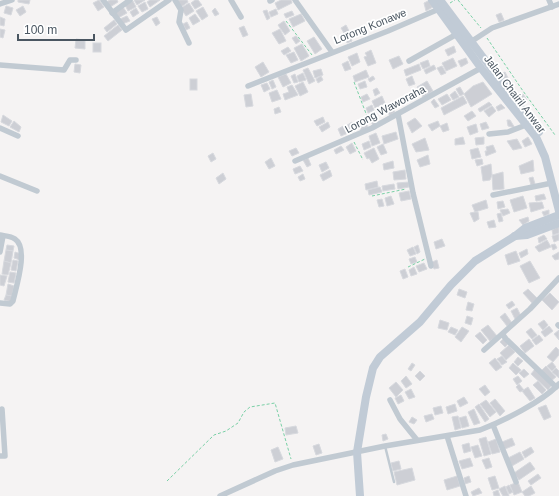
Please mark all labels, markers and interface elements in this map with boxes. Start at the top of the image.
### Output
street label: Lorong Konawe [332,6,408,46]
scale bar [18,16,94,42]
text: 100 m [24,23,57,37]
street label: Jalan Chairil Anwar [482,53,548,135]
street label: Lorong Waworaha [343,82,428,135]

